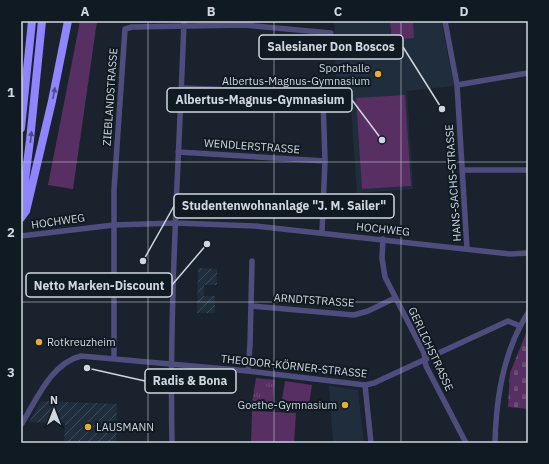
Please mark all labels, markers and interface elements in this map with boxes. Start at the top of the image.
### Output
text: A [81,3,90,20]
text: B [207,3,216,20]
text: C [334,3,343,20]
text: D [459,3,469,20]
callout: Salesianer Don Boscos [259,35,403,59]
text: Salesianer Don Boscos [267,39,395,54]
street label: ZIEBLANDSTRASSE [100,48,120,146]
place label: Sporthalle Albertus-Magnus-Gymnasium [222,61,370,88]
marker: Sporthalle Albertus-Magnus-Gymnasium [373,69,383,79]
text: 1 [7,84,15,101]
one-way arrow [51,87,57,100]
callout: Albertus-Magnus-Gymnasium [167,88,352,112]
text: Albertus-Magnus-Gymnasium [175,92,345,107]
street label: HANS-SACHS-STRASSE [442,124,464,242]
one-way arrow [27,131,34,143]
street label: WENDLERSTRASSE [204,136,300,156]
callout: Studentenwohnanlage "J. M. Sailer" [174,194,394,218]
text: Studentenwohnanlage "J. M. Sailer" [182,198,386,213]
street label: HOCHWEG [30,210,86,232]
street label: HOCHWEG [355,219,411,239]
text: 2 [7,224,15,241]
callout: Netto Marken-Discount [26,273,172,297]
text: Netto Marken-Discount [34,278,165,293]
street label: ARNDTSTRASSE [273,290,355,310]
street label: GERLICHSTRASSE [405,305,457,393]
place label: Rotkreuzheim [47,335,116,349]
marker: Rotkreuzheim [34,337,44,347]
street label: THEODOR-KÖRNER-STRASSE [220,351,368,381]
text: 3 [7,364,15,381]
callout: Radis & Bona [145,369,236,393]
text: Radis & Bona [153,373,227,388]
north arrow [34,390,74,430]
text: N [50,393,58,407]
place label: Goethe-Gymnasium [238,398,337,412]
marker: Goethe-Gymnasium [340,400,350,410]
place label: LAUSMANN [96,420,154,434]
marker: LAUSMANN [83,422,93,432]

